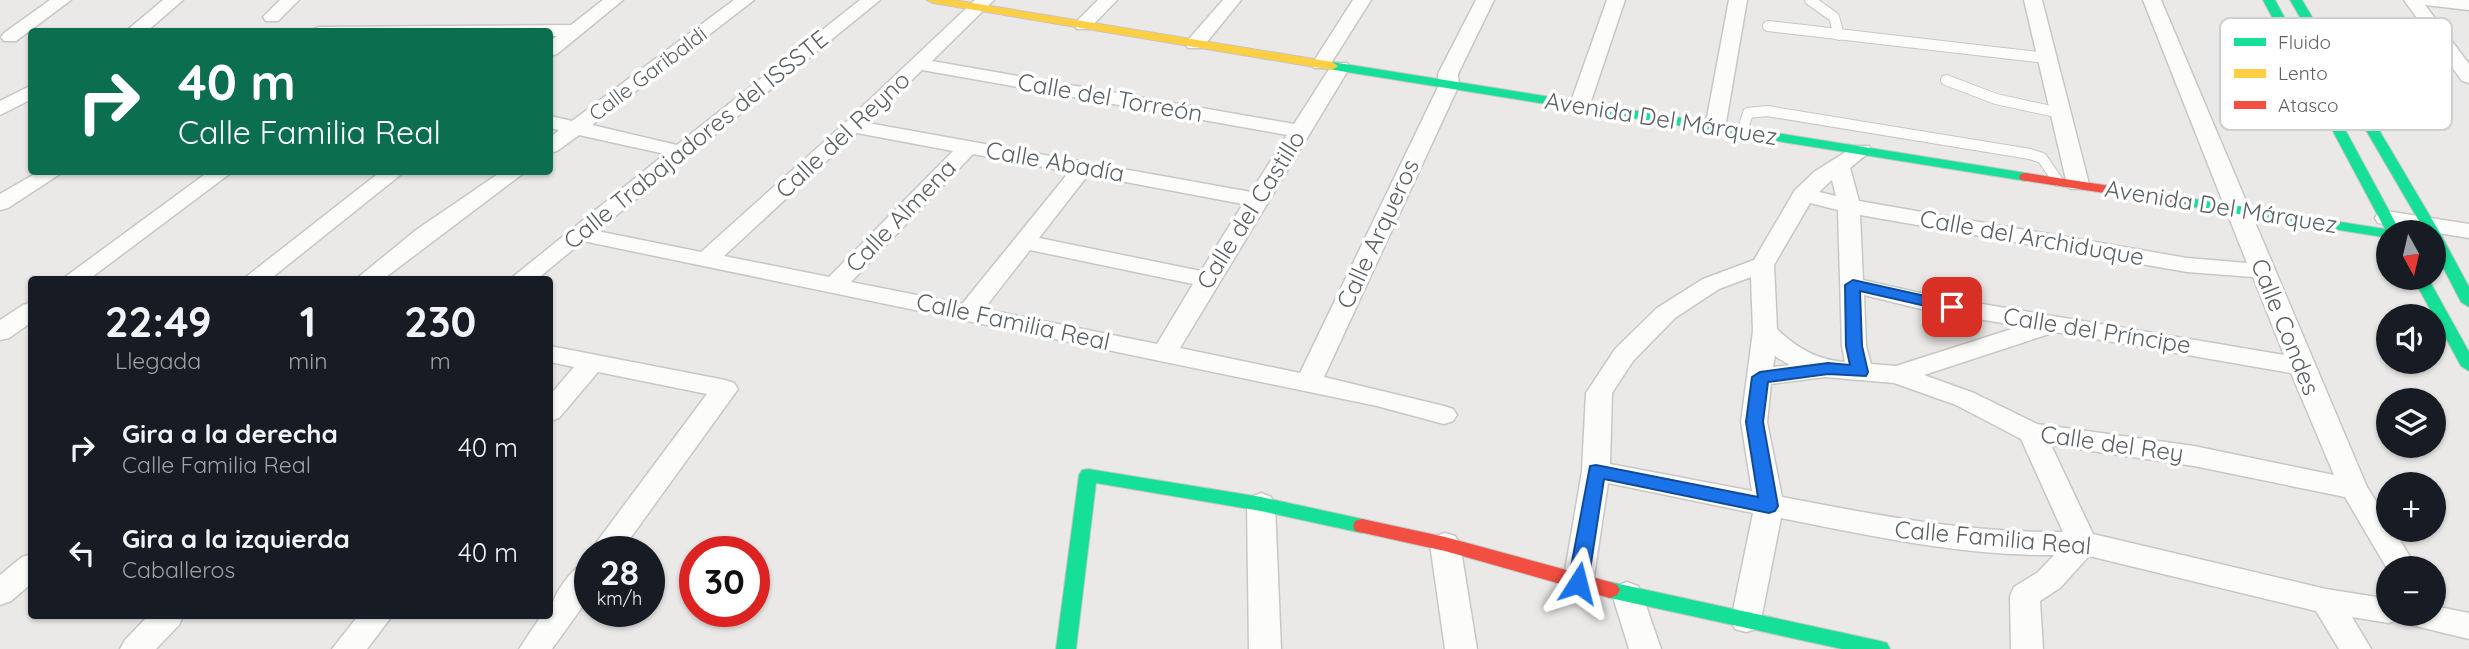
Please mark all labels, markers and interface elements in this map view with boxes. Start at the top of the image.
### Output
legend [2220,18,2452,130]
street label: Calle Garibaldi [583,20,712,126]
street label: Calle Trabajadores del ISSSTE [557,23,834,255]
text: Fluido [2278,30,2331,54]
text: 40 m [178,51,296,112]
icon: right [63,56,154,147]
text: Lento [2278,61,2328,85]
street label: Calle del Reyno [769,64,916,204]
street label: Calle del Torreón [1015,66,1205,128]
street label: Avenida Del Márquez [1543,85,1780,151]
text: Atasco [2278,93,2338,117]
text: Calle Familia Real [178,112,441,152]
street label: Calle del Castillo [1189,125,1311,294]
street label: Calle Abadía [984,134,1127,188]
street label: Calle Almena [839,152,962,278]
street label: Calle Arqueros [1329,154,1425,313]
street label: Avenida Del Márquez [2103,173,2340,239]
street label: Calle del Archiduque [1918,203,2147,272]
north arrow [2376,220,2446,290]
map controls [2376,220,2446,626]
street label: Calle Condes [2245,254,2327,399]
pin [1922,277,1982,337]
street label: Calle Familia Real [914,286,1113,356]
icon: arrive [1933,288,1971,326]
text: 22:49 [105,295,212,348]
text: 1 [300,295,316,348]
text: 230 [404,295,476,348]
street label: Calle del Príncipe [2001,300,2193,360]
button: sound [2376,304,2446,374]
text: Llegada [115,346,201,375]
text: min [288,346,327,375]
text: m [430,346,451,375]
button: layers [2376,388,2446,458]
text: Gira a la derecha [122,417,338,450]
street label: Calle del Rey [2039,418,2186,468]
icon: right [63,429,101,467]
text: 40 m [458,431,518,464]
text: Calle Familia Real [122,450,311,479]
button: + [2376,472,2446,542]
street label: Calle Familia Real [1894,513,2093,561]
text: Gira a la izquierda [122,522,350,555]
icon: left [63,534,101,572]
text: 40 m [458,536,518,569]
speed limit sign: 30 [679,536,770,627]
position arrow [1541,546,1615,620]
text: 28 [600,550,639,594]
text: Caballeros [122,555,235,584]
button: − [2376,556,2446,626]
text: km/h [597,587,642,610]

